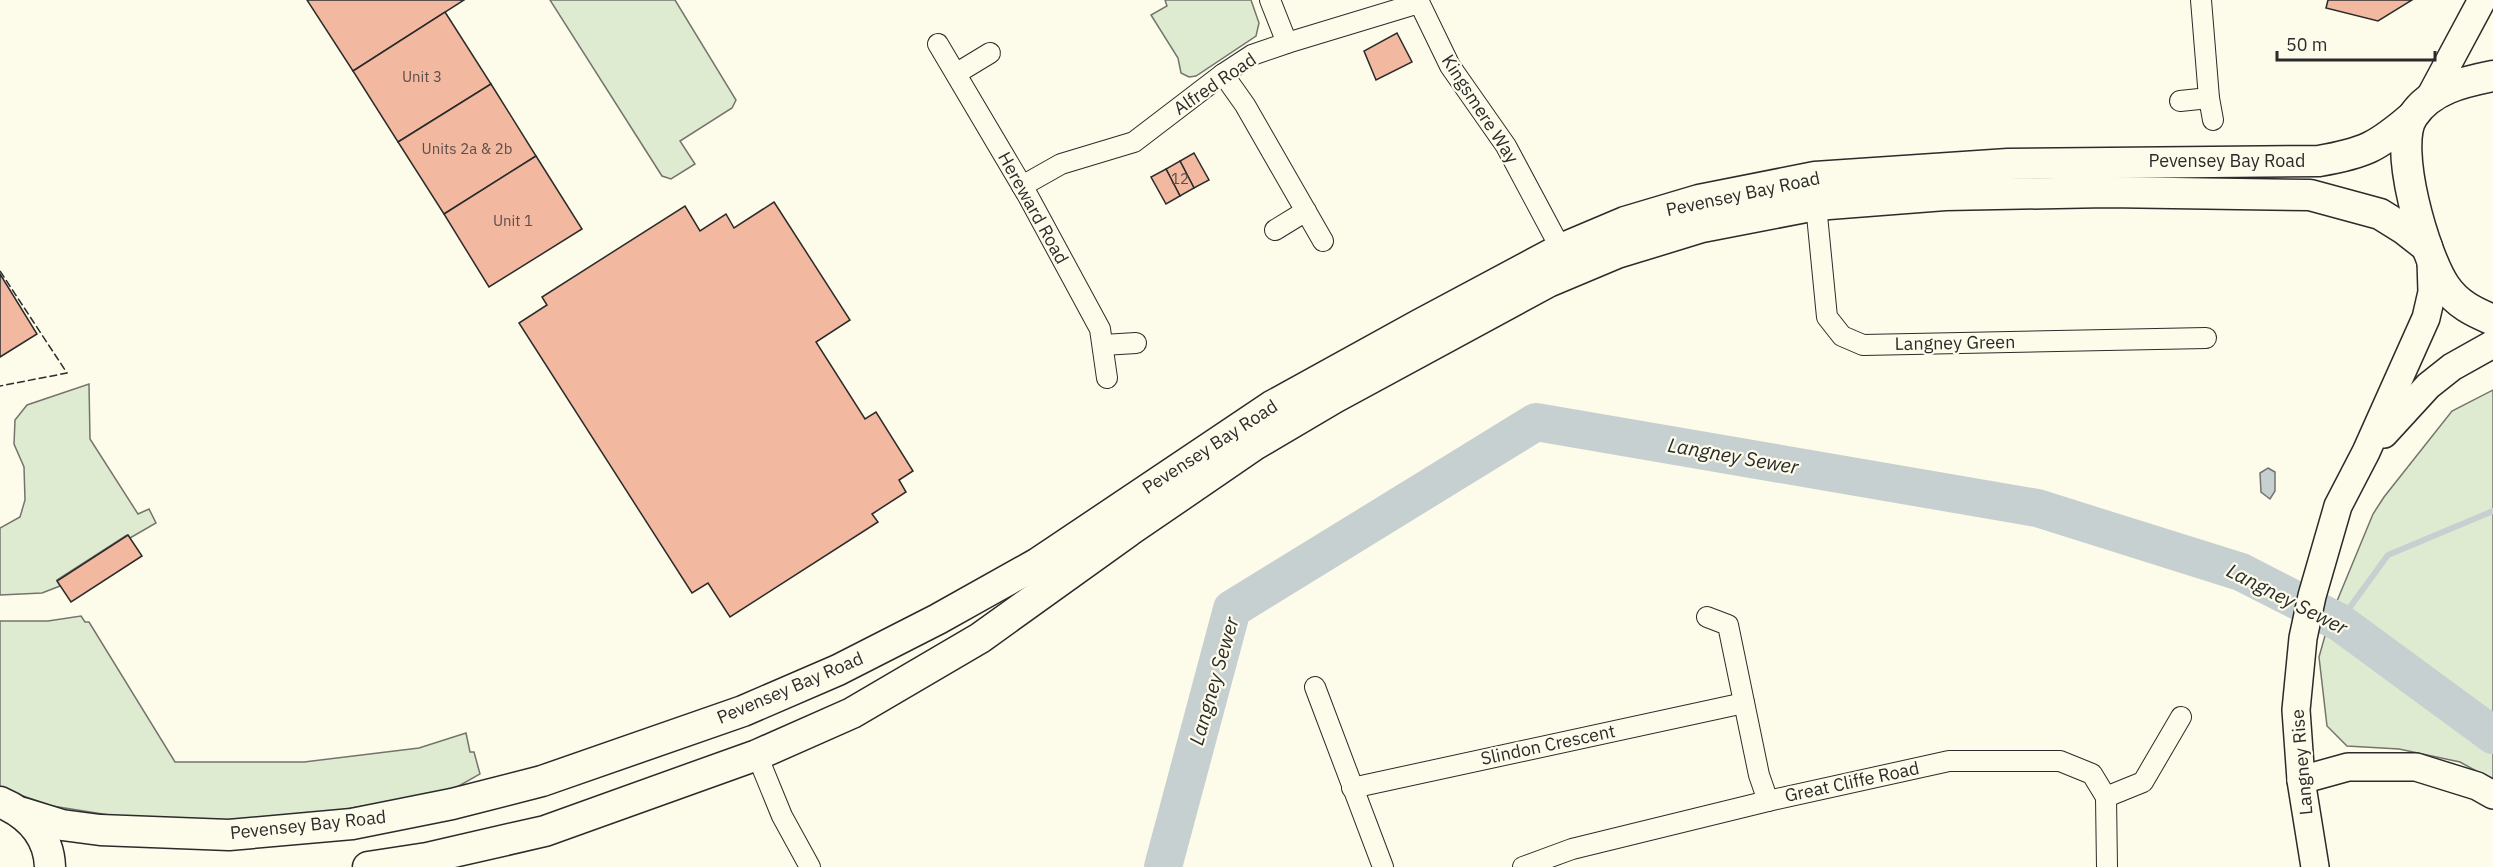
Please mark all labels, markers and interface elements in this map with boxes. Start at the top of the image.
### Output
scale bar [2277,24,2434,62]
text: 50 m [2286,33,2328,56]
street label: Alfred Road [1169,48,1260,120]
street label: Kingsmere Way [1437,50,1524,167]
house number: Unit 3 [402,67,442,86]
house number: Units 2a & 2b [422,139,512,158]
street label: Hereward Road [993,148,1074,268]
street label: Pevensey Bay Road [2149,149,2305,172]
street label: Pevensey Bay Road [1664,166,1822,221]
house number: 12 [1171,169,1189,188]
house number: Unit 1 [493,211,533,230]
street label: Langney Green [1894,330,2015,355]
street label: Pevensey Bay Road [1138,394,1282,499]
water label: Langney Sewer [1666,431,1801,480]
water label: Langney Sewer [2222,557,2353,641]
water label: Langney Sewer [1182,613,1245,748]
street label: Pevensey Bay Road [713,646,866,729]
street label: Langney Rise [2285,708,2318,816]
street label: Slindon Crescent [1479,719,1617,770]
street label: Great Cliffe Road [1783,756,1921,807]
street label: Pevensey Bay Road [229,805,387,844]

